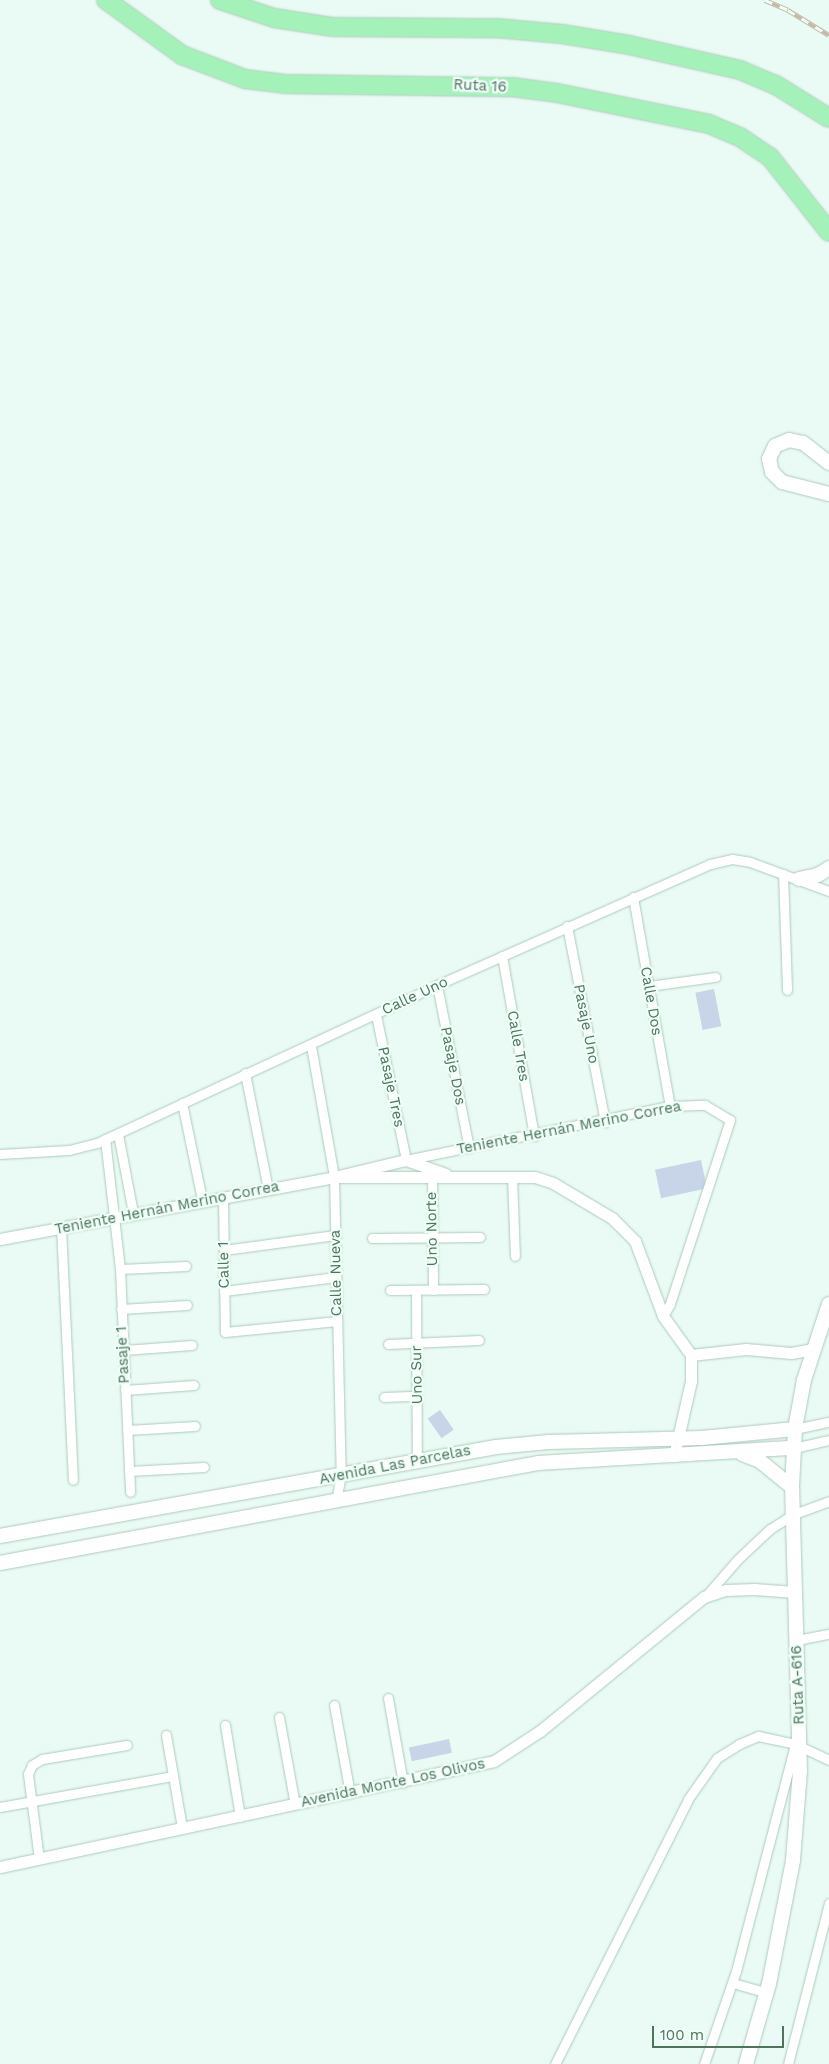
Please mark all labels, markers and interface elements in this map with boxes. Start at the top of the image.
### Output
street label: Ruta 16 [453,76,507,96]
street label: Calle Dos [636,965,666,1037]
street label: Calle Uno [379,973,451,1019]
street label: Pasaje Uno [569,983,603,1065]
street label: Calle Tres [503,1009,533,1083]
street label: Pasaje Dos [437,1025,469,1107]
street label: Pasaje Tres [374,1045,408,1129]
street label: Teniente Hernán Merino Correa [455,1097,683,1159]
street label: Teniente Hernán Merino Correa [53,1177,281,1239]
street label: Uno Norte [422,1192,442,1266]
street label: Calle Nueva [326,1230,346,1316]
street label: Calle 1 [215,1241,233,1289]
street label: Pasaje 1 [113,1326,133,1384]
street label: Uno Sur [407,1345,427,1405]
street label: Avenida Las Parcelas [318,1441,472,1489]
street label: Ruta A-616 [788,1645,808,1725]
street label: Avenida Monte Los Olivos [299,1755,487,1811]
scale bar [654,2016,786,2048]
text: 100 m [660,2026,704,2044]

